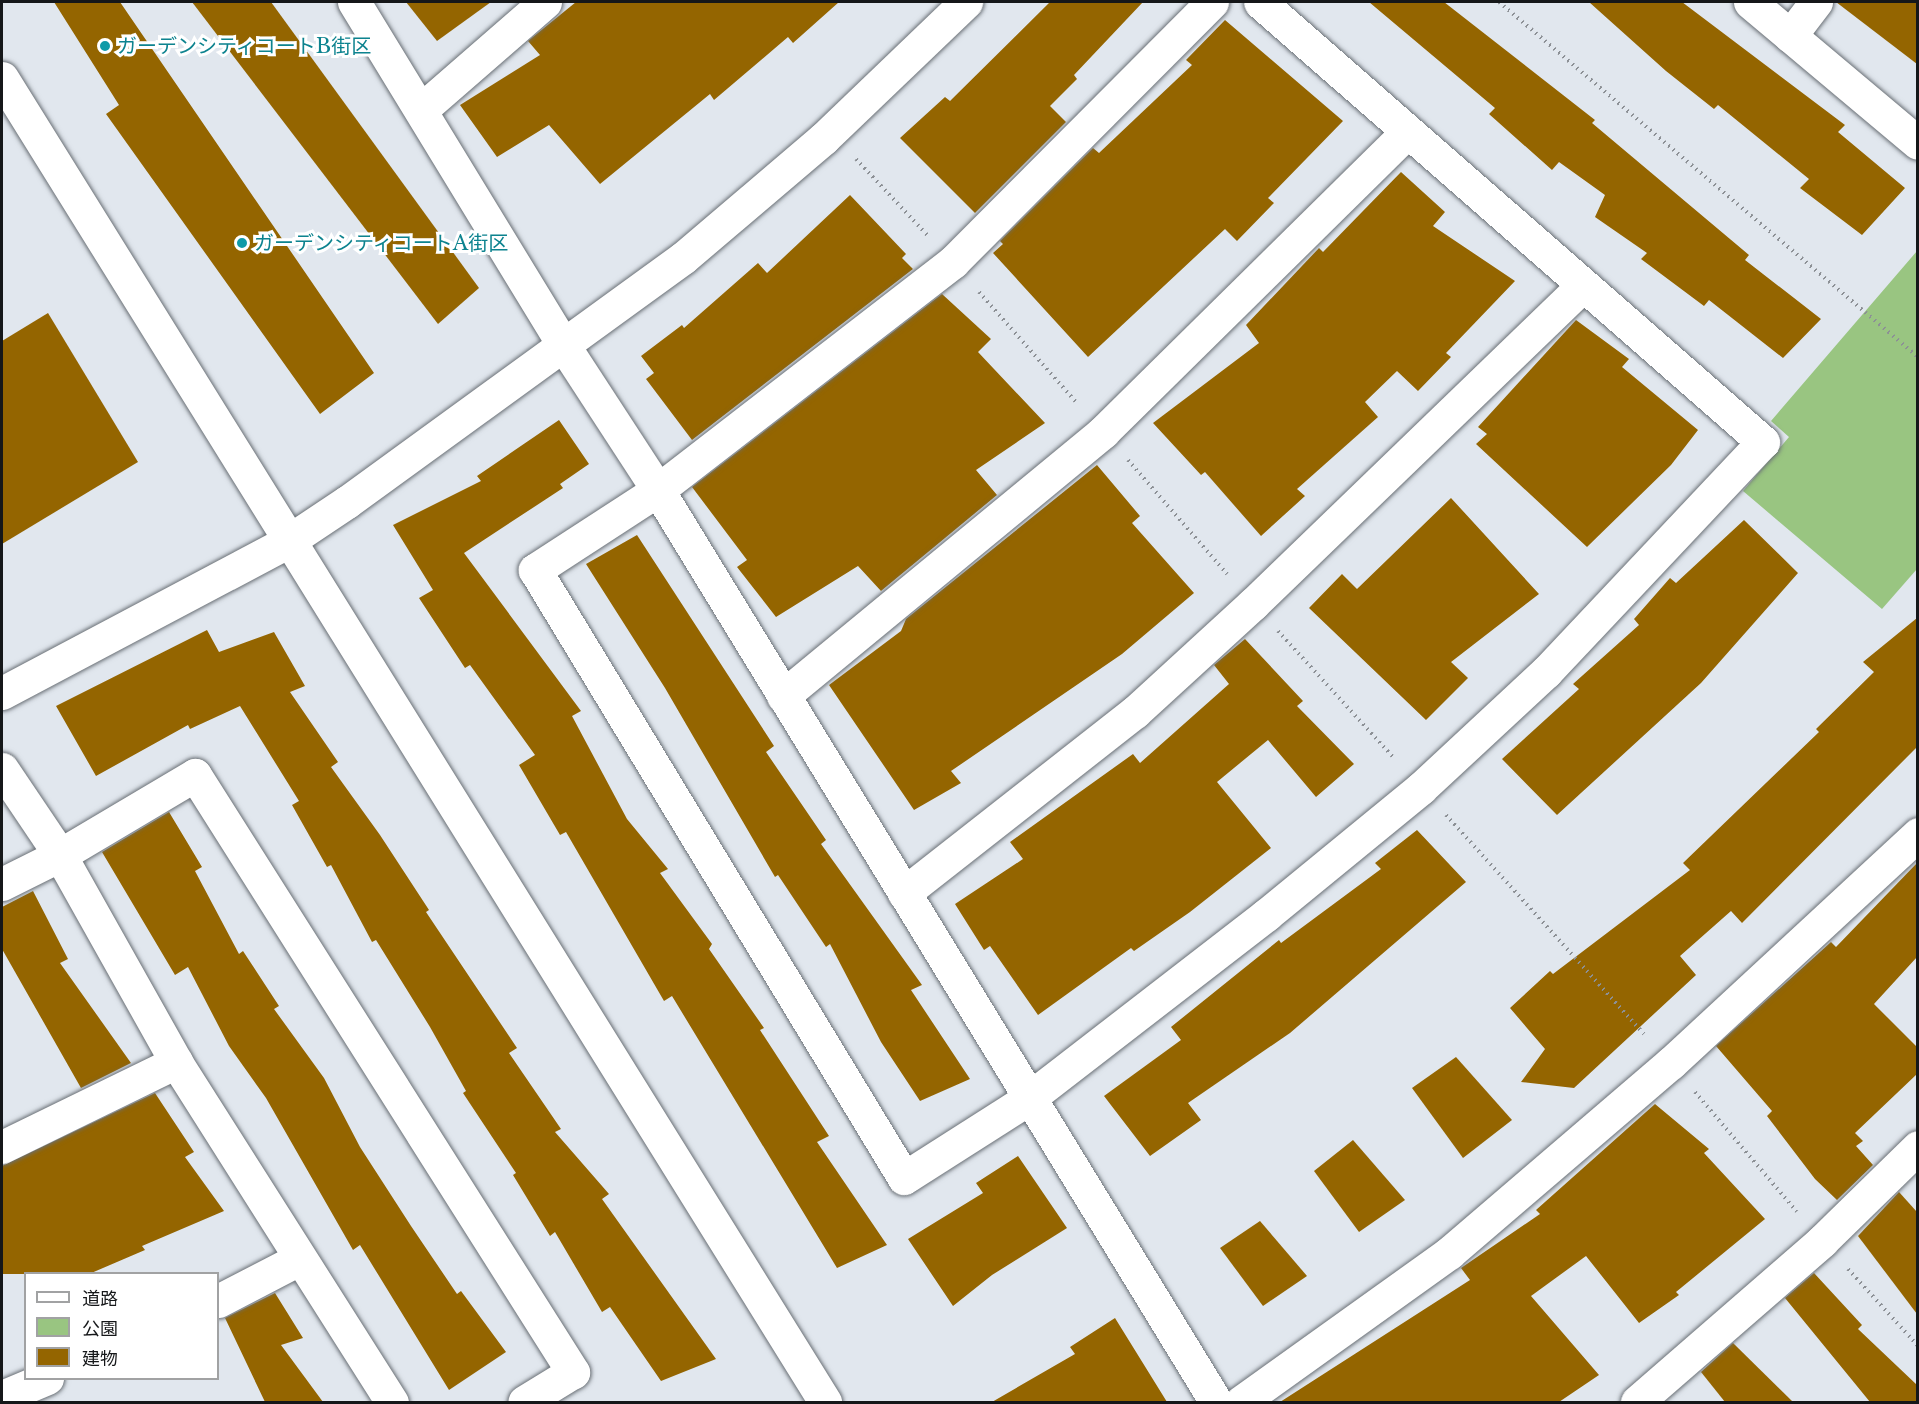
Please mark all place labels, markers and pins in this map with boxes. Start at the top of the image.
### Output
place label: ガーデンシティコートB街区 [117,34,372,58]
marker: ガーデンシティコートB街区 [98,39,112,53]
place label: ガーデンシティコートA街区 [254,231,509,255]
marker: ガーデンシティコートA街区 [235,236,249,250]

